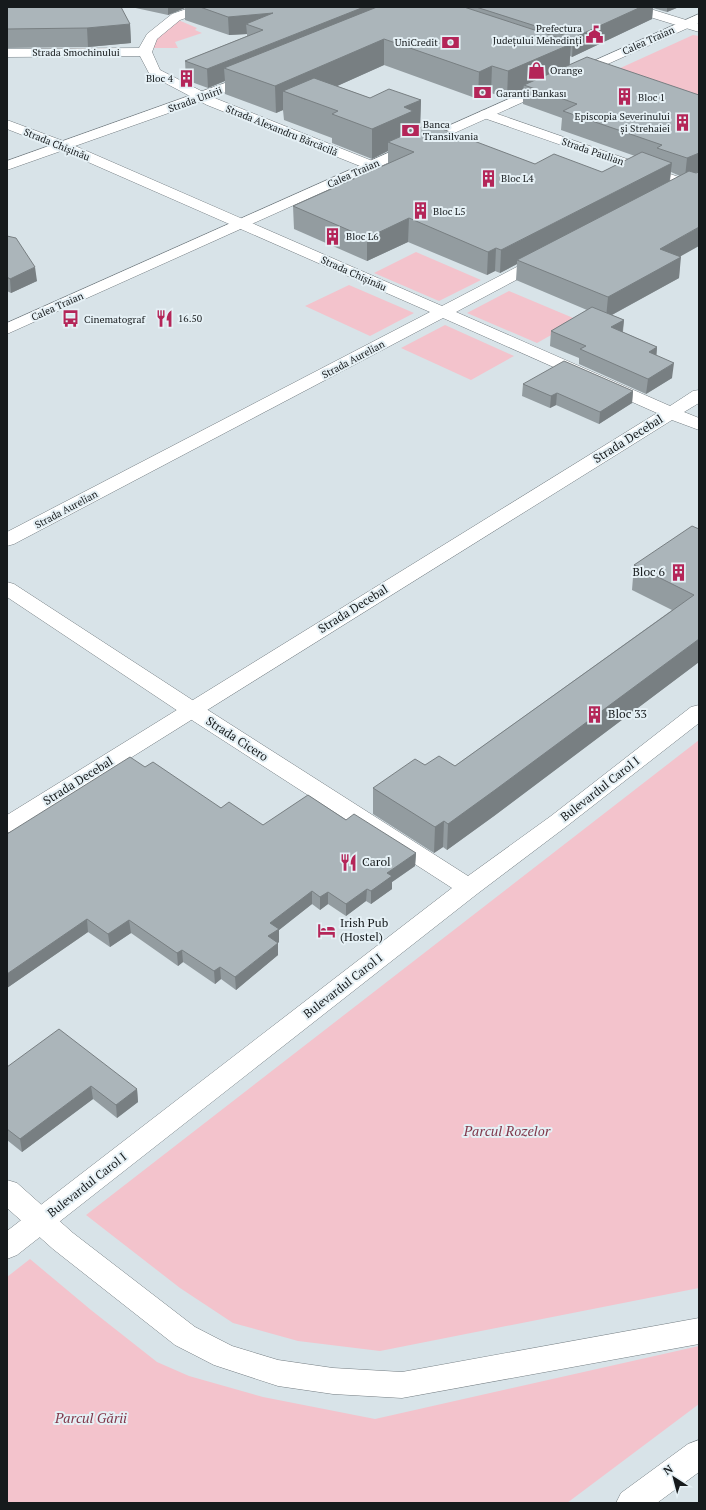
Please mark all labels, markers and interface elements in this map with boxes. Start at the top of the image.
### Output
place label: Prefectura Județului Mehedinți [493,22,582,47]
street label: Calea Traian [620,23,676,58]
public building icon: Prefectura Județului Mehedinți [585,24,605,44]
bank icon: UniCredit [441,32,461,52]
place label: UniCredit [395,36,438,49]
street label: Strada Smochinului [32,46,120,59]
shop icon: Orange [527,60,547,80]
place label: Orange [550,64,583,77]
building icon: Bloc 4 [176,68,196,88]
place label: Bloc 4 [146,72,174,85]
bank icon: Garanti Bankası [473,83,493,103]
street label: Strada Unirii [166,84,224,115]
place label: Garanti Bankası [496,87,567,100]
building icon: Bloc 1 [615,87,635,107]
place label: Bloc 1 [638,91,665,104]
street label: Strada Alexandru Bărcăcilă [224,102,340,159]
place label: Episcopia Severinului și Strehaiei [575,110,670,135]
building icon: Episcopia Severinului și Strehaiei [673,112,693,132]
place label: Banca Transilvania [423,118,478,143]
bank icon: Banca Transilvania [400,120,420,140]
street label: Strada Chișinău [22,125,92,164]
street label: Strada Paulian [560,135,626,168]
street label: Calea Traian [325,156,381,191]
building icon: Bloc L4 [478,168,498,188]
place label: Bloc L4 [501,172,534,185]
building icon: Bloc L5 [410,201,430,221]
place label: Bloc L5 [433,205,466,218]
building icon: Bloc L6 [323,226,343,246]
place label: Bloc L6 [346,230,379,243]
street label: Strada Chișinău [319,253,389,294]
street label: Calea Traian [29,289,85,324]
restaurant icon: 16.50 [155,308,175,328]
bus stop icon: Cinematograf [61,309,81,329]
place label: 16.50 [178,312,202,325]
place label: Cinematograf [84,313,145,326]
street label: Strada Aurelian [320,337,387,381]
street label: Strada Decebal [590,411,666,466]
street label: Strada Aurelian [33,487,100,531]
building icon: Bloc 6 [668,562,688,582]
place label: Bloc 6 [632,564,666,579]
street label: Strada Decebal [315,581,391,636]
building icon: Bloc 33 [585,704,605,724]
place label: Bloc 33 [608,706,647,721]
street label: Strada Cicero [203,713,272,764]
street label: Strada Decebal [40,753,116,808]
street label: Bulevardul Carol I [557,753,642,824]
restaurant icon: Carol [339,852,359,872]
place label: Carol [362,854,391,869]
place label: Irish Pub (Hostel) [340,915,389,944]
hotel icon: Irish Pub (Hostel) [317,920,337,940]
street label: Bulevardul Carol I [300,950,385,1021]
park label: Parcul Rozelor [463,1121,551,1140]
street label: Bulevardul Carol I [44,1149,129,1220]
park label: Parcul Gării [54,1408,127,1427]
north arrow [654,1458,694,1498]
text: N [661,1461,676,1478]

